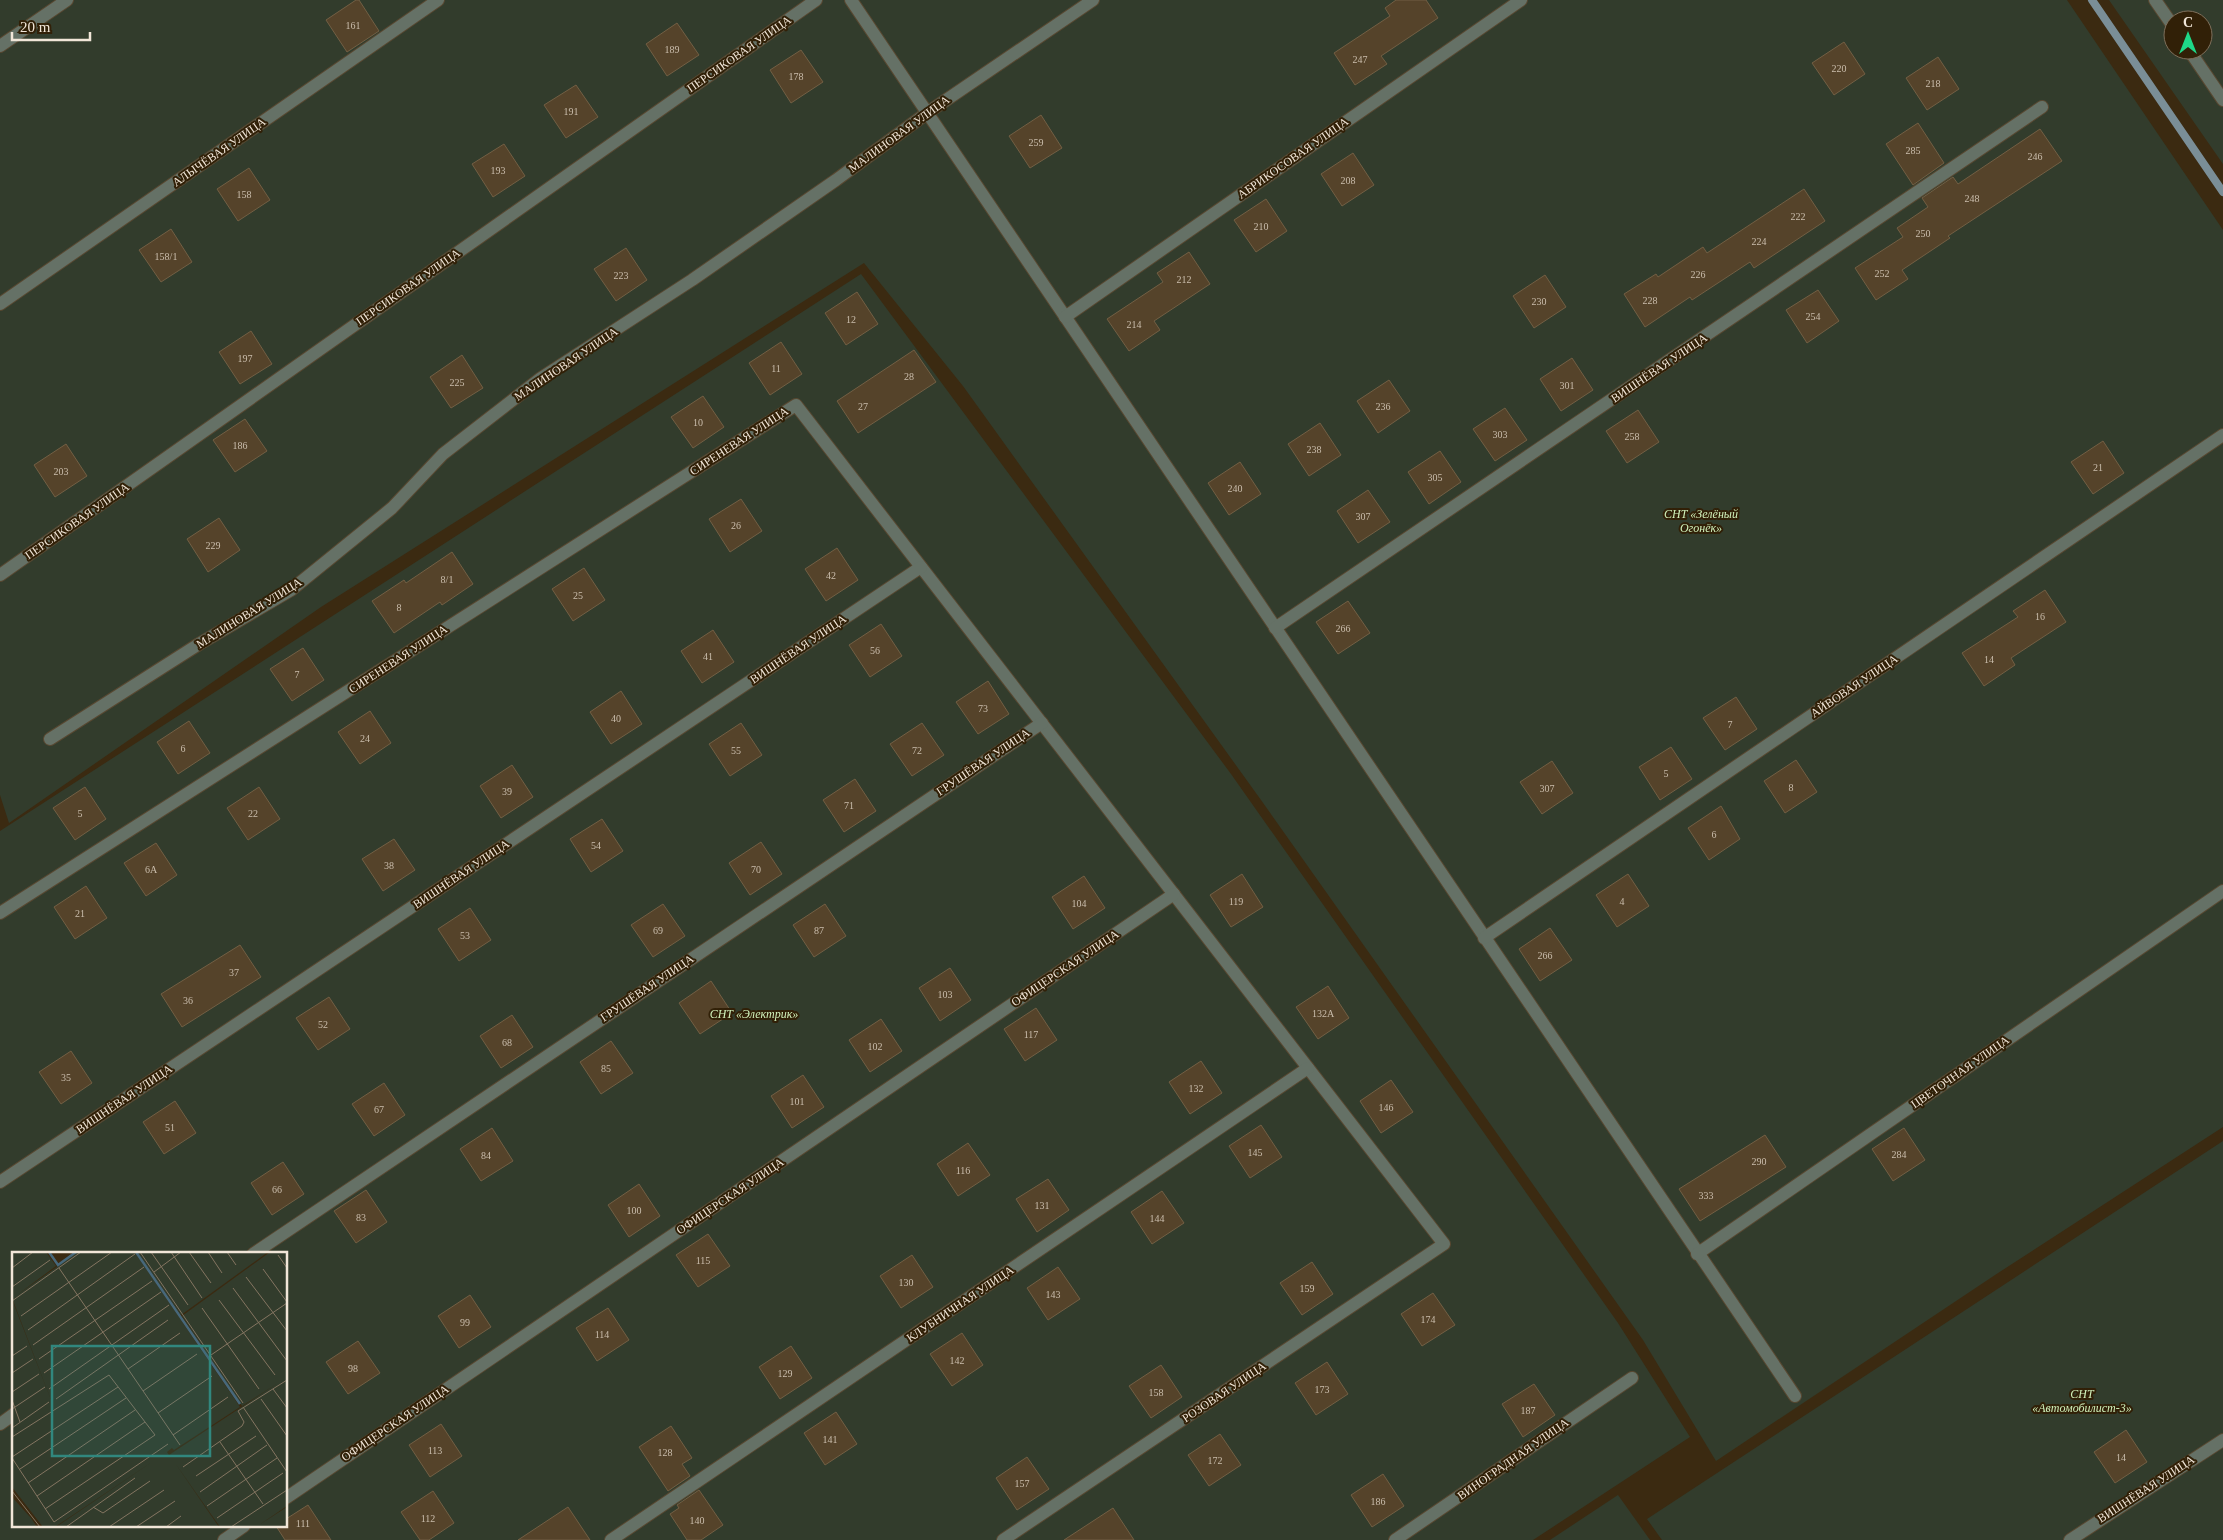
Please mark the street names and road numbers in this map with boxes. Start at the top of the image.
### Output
street label: ПЕРСИКОВАЯ УЛИЦА [684,12,794,95]
street label: МАЛИНОВАЯ УЛИЦА [846,92,953,175]
street label: АЛЫЧЁВАЯ УЛИЦА [170,114,269,189]
street label: АБРИКОСОВАЯ УЛИЦА [1235,114,1351,202]
street label: ПЕРСИКОВАЯ УЛИЦА [353,245,463,328]
street label: МАЛИНОВАЯ УЛИЦА [512,324,621,404]
street label: ВИШНЁВАЯ УЛИЦА [1608,330,1710,405]
street label: СИРЕНЕВАЯ УЛИЦА [687,404,791,478]
street label: ПЕРСИКОВАЯ УЛИЦА [22,479,132,562]
street label: МАЛИНОВАЯ УЛИЦА [194,575,305,651]
street label: ВИШНЁВАЯ УЛИЦА [747,611,849,686]
street label: СИРЕНЕВАЯ УЛИЦА [346,622,450,696]
street label: АЙВОВАЯ УЛИЦА [1808,651,1901,720]
street label: ГРУШЁВАЯ УЛИЦА [934,725,1033,798]
street label: ВИШНЁВАЯ УЛИЦА [410,836,512,911]
street label: ОФИЦЕРСКАЯ УЛИЦА [1009,927,1122,1009]
street label: ГРУШЁВАЯ УЛИЦА [598,951,697,1024]
street label: ЦВЕТОЧНАЯ УЛИЦА [1908,1033,2012,1111]
street label: ВИШНЁВАЯ УЛИЦА [73,1061,175,1136]
street label: ОФИЦЕРСКАЯ УЛИЦА [674,1155,787,1237]
street label: КЛУБНИЧНАЯ УЛИЦА [904,1263,1017,1345]
street label: РОЗОВАЯ УЛИЦА [1179,1359,1269,1425]
street label: ОФИЦЕРСКАЯ УЛИЦА [339,1382,452,1464]
street label: ВИНОГРАДНАЯ УЛИЦА [1455,1415,1572,1503]
street label: ВИШНЁВАЯ УЛИЦА [2095,1452,2197,1526]

